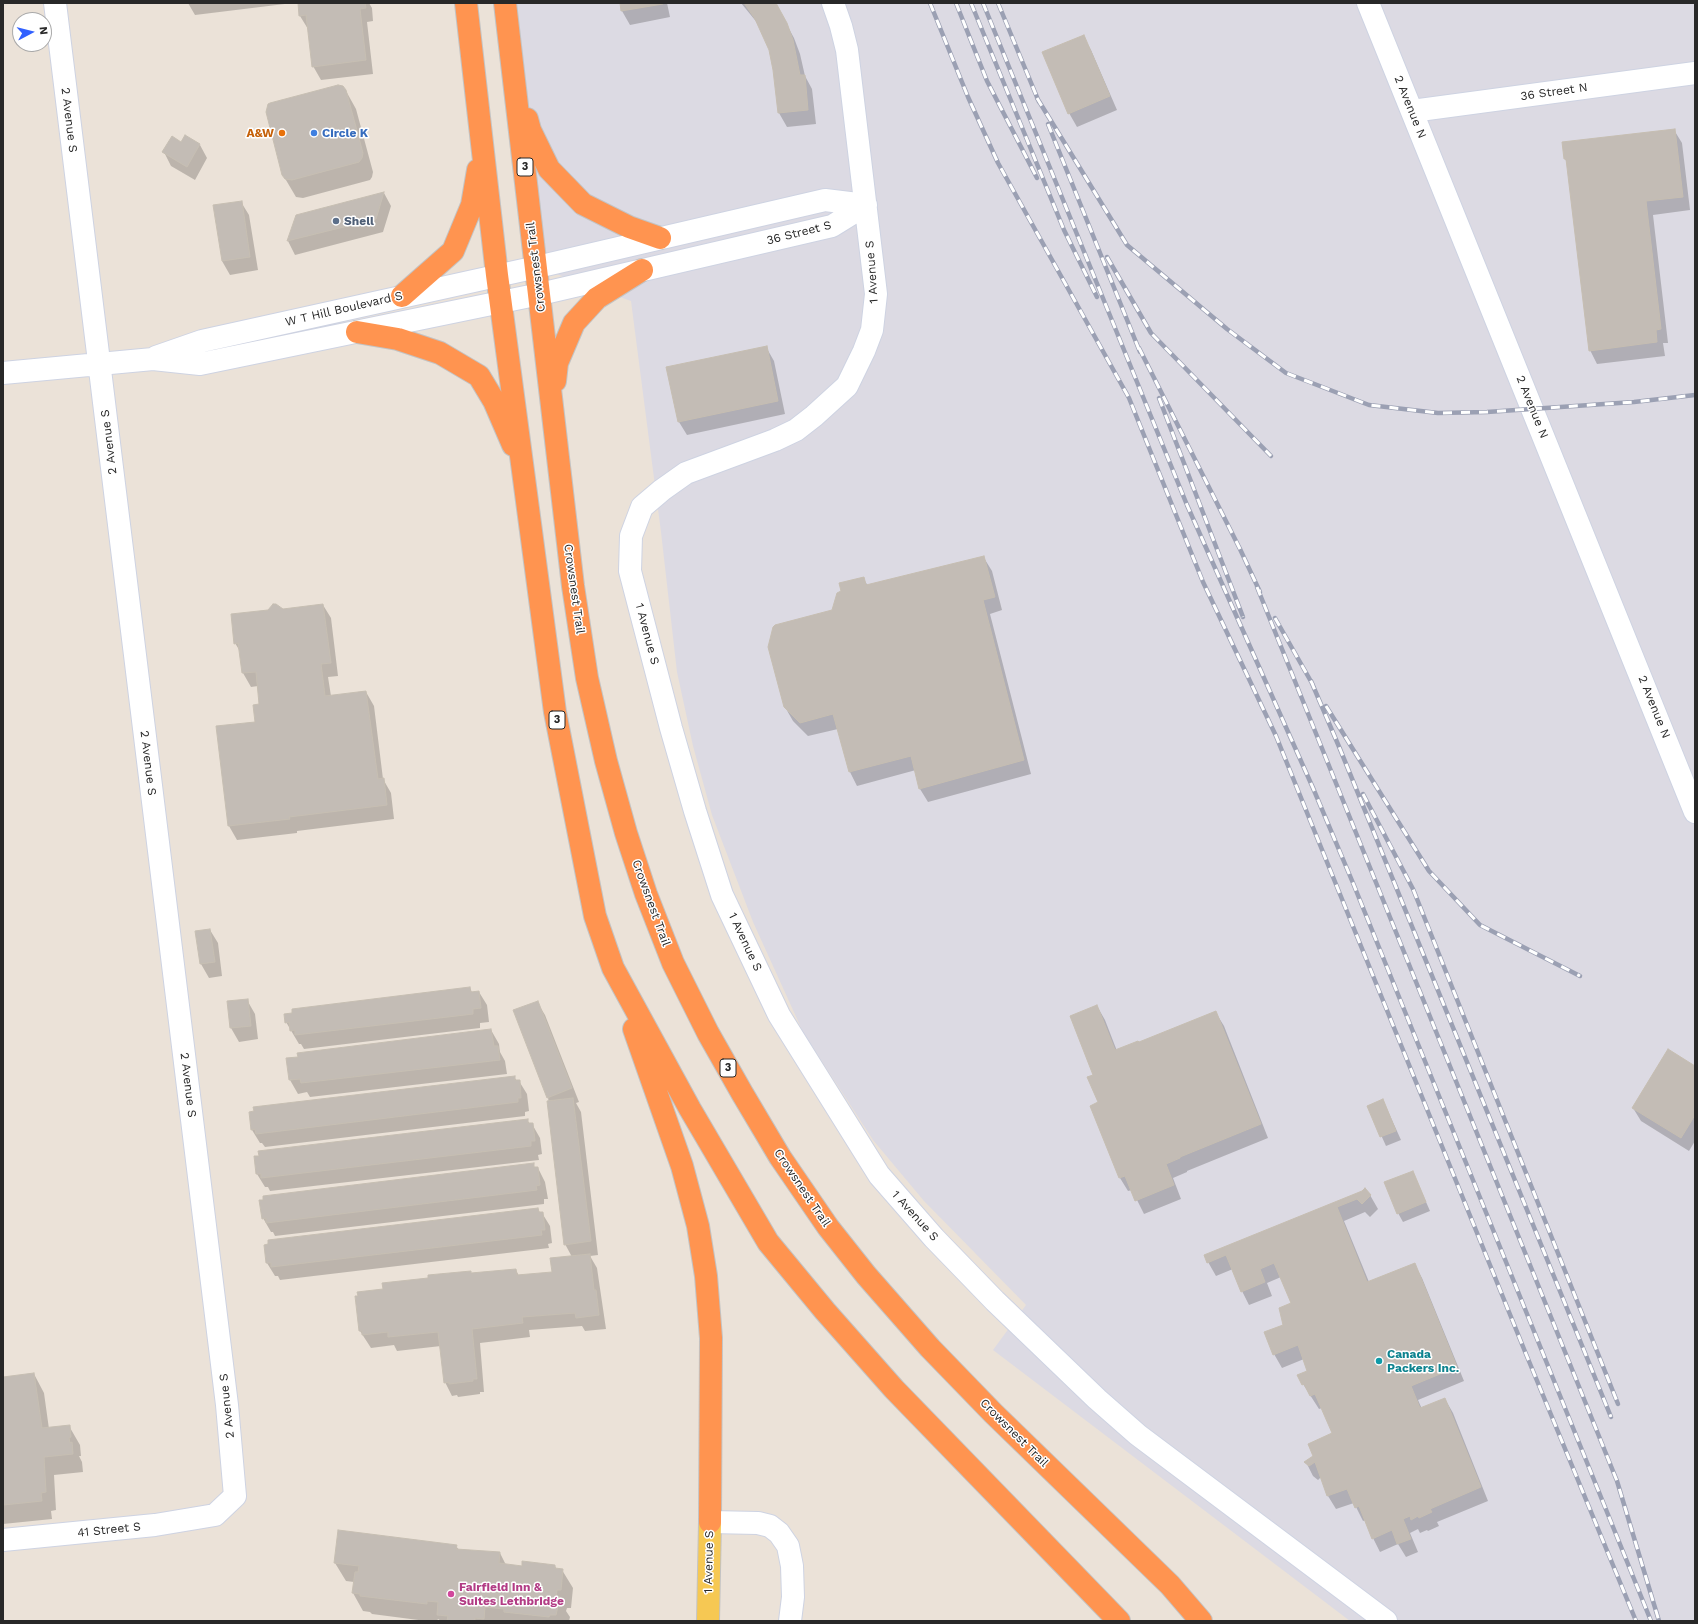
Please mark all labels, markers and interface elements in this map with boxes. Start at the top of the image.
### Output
north arrow [12,12,52,52]
text: N [36,26,50,35]
street label: 2 Avenue N [1391,74,1429,140]
street label: 36 Street N [1520,80,1588,104]
street label: 2 Avenue S [58,87,80,153]
place label: A&W [247,126,274,140]
place label: Circle K [322,126,368,140]
marker: A&W [277,128,287,138]
marker: Circle K [309,128,319,138]
road number: 3 [517,158,533,176]
place label: Shell [344,214,374,228]
marker: Shell [331,216,341,226]
street label: 36 Street S [765,218,833,248]
street label: Crowsnest Trail [523,221,549,313]
street label: 1 Avenue S [863,240,881,304]
street label: W T Hill Boulevard S [284,288,404,330]
street label: 2 Avenue N [1513,374,1551,440]
street label: 2 Avenue S [98,409,120,475]
street label: Crowsnest Trail [561,543,587,635]
street label: 1 Avenue S [632,602,662,666]
street label: 2 Avenue N [1635,674,1673,740]
road number: 3 [549,711,565,729]
street label: 2 Avenue S [137,730,159,796]
street label: Crowsnest Trail [629,858,673,948]
street label: 1 Avenue S [725,910,765,974]
street label: 2 Avenue S [177,1052,199,1118]
road number: 3 [720,1059,736,1077]
street label: Crowsnest Trail [771,1146,833,1230]
street label: 1 Avenue S [889,1188,941,1244]
place label: Canada Packers Inc. [1387,1347,1459,1375]
marker: Canada Packers Inc. [1374,1356,1384,1366]
street label: 2 Avenue S [216,1373,238,1439]
street label: Crowsnest Trail [977,1396,1051,1470]
street label: 41 Street S [77,1520,141,1540]
street label: 1 Avenue S [701,1530,717,1594]
place label: Fairfield Inn & Suites Lethbridge [459,1580,564,1608]
marker: Fairfield Inn & Suites Lethbridge [446,1589,456,1599]

